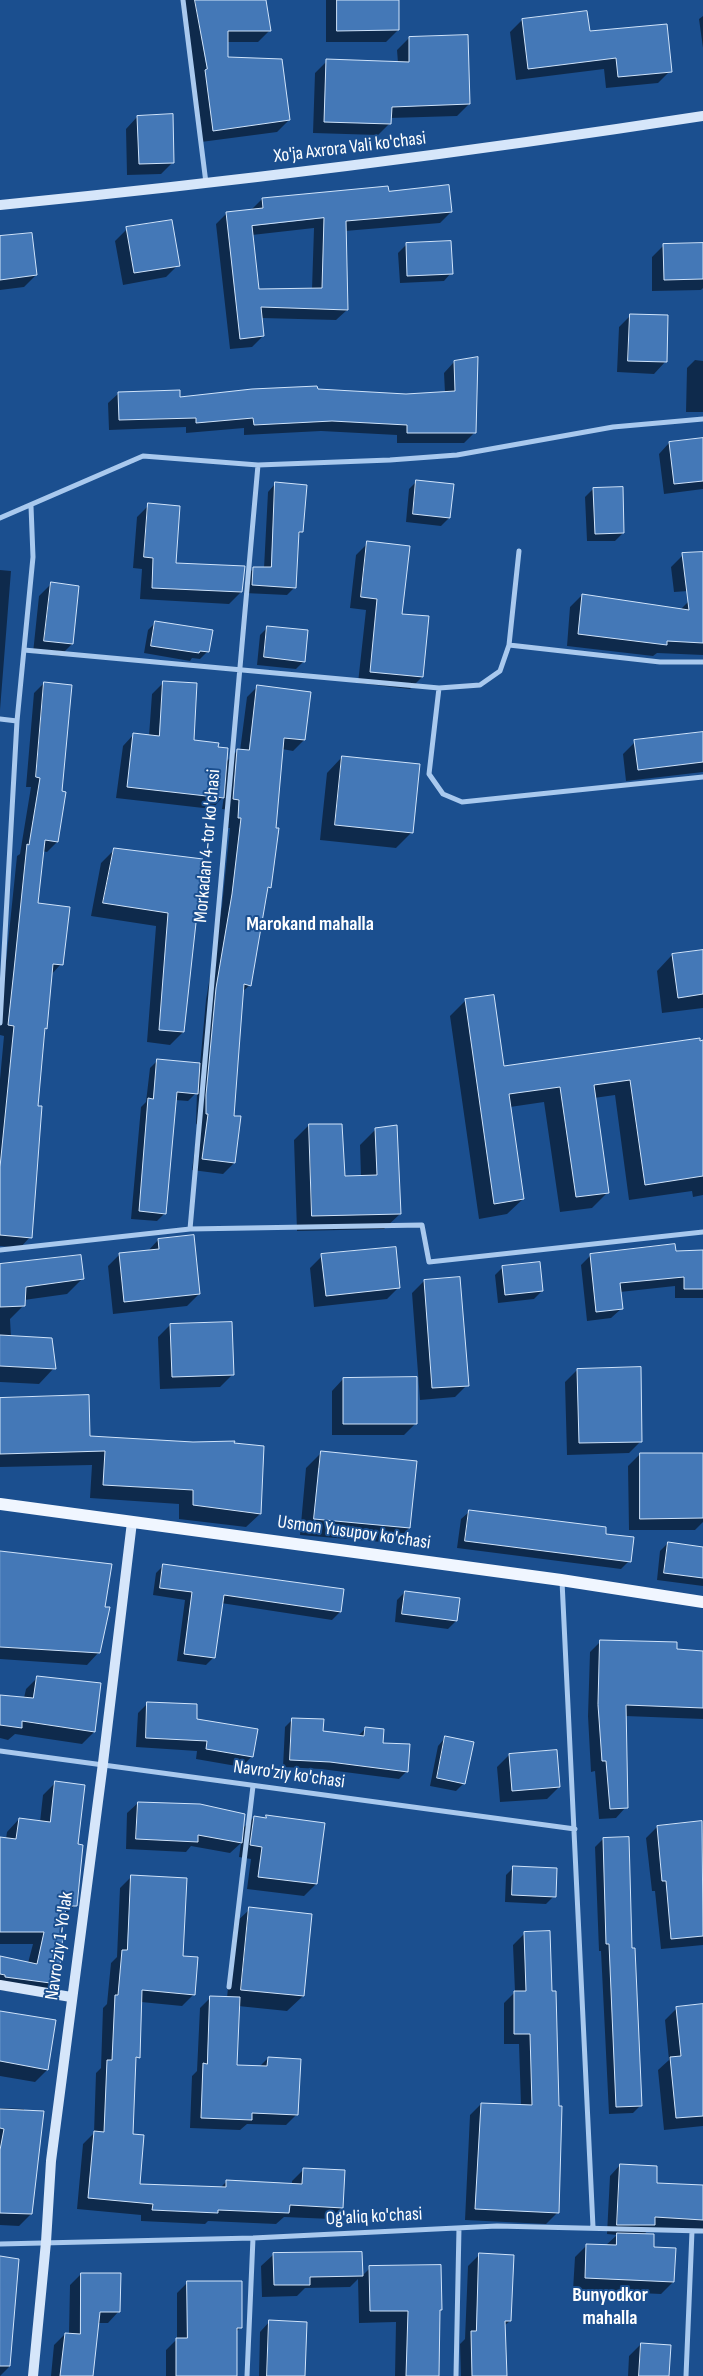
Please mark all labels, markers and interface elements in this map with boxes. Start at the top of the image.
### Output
street label: Xo'ja Axrora Vali ko'chasi [273,127,427,169]
street label: Morkadan 4-tor ko'chasi [190,768,226,924]
district label: Marokand mahalla [246,913,374,937]
street label: Usmon Yusupov ko'chasi [276,1511,432,1555]
street label: Navro'ziy ko'chasi [232,1756,346,1794]
street label: Navro'ziy 1-Yo'lak [41,1890,79,2002]
street label: Og'aliq ko'chasi [325,2203,423,2231]
district label: Bunyodkor mahalla [572,2284,648,2331]

